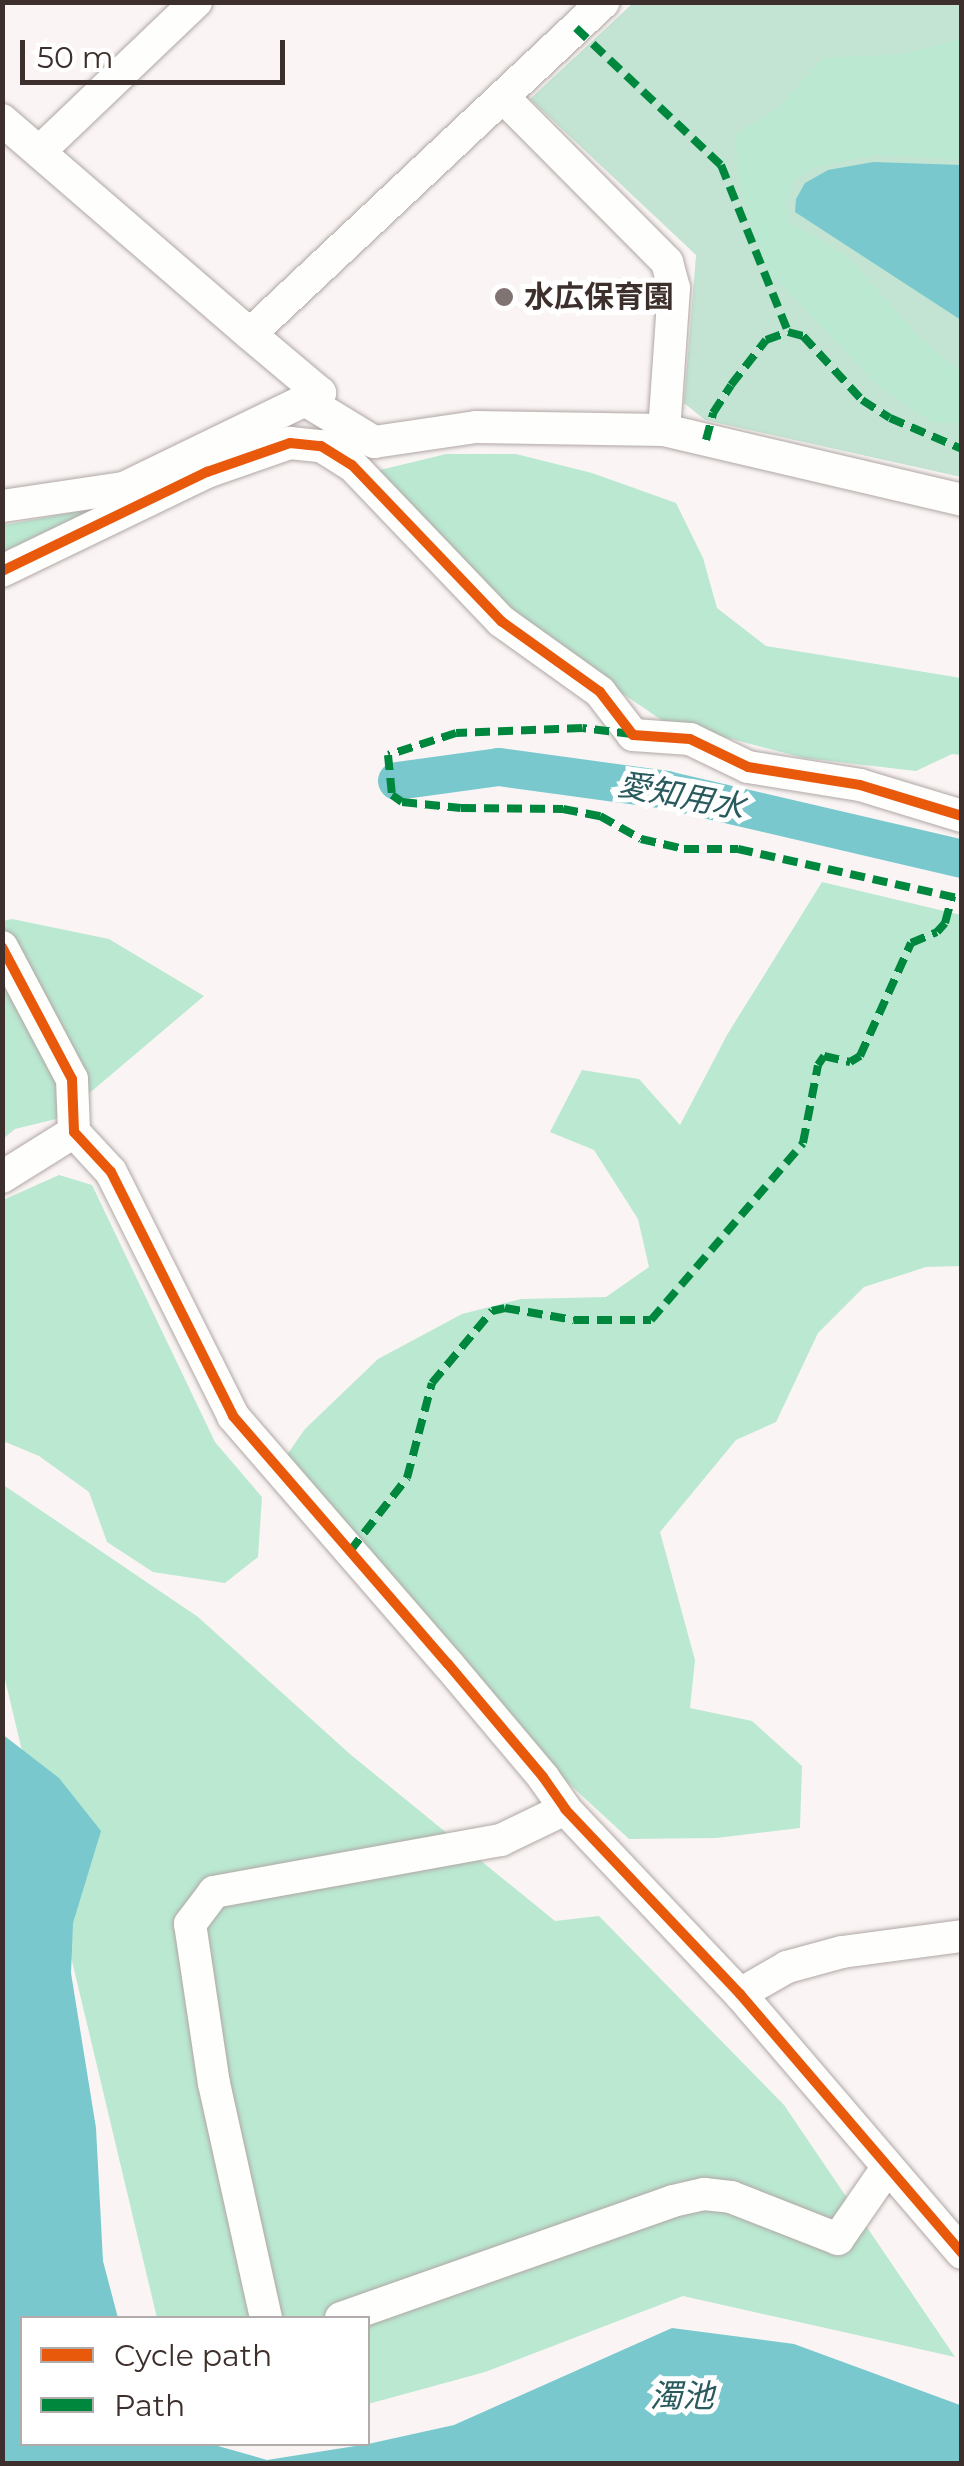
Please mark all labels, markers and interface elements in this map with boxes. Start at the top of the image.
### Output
scale bar [25,20,290,82]
text: 50 m [37,39,114,76]
place label: 水広保育園 [524,279,674,315]
marker: 水広保育園 [493,286,515,308]
water label: 愛知用水 [615,765,747,827]
legend [20,2316,370,2446]
text: Cycle path [114,2337,272,2374]
water label: 濁池 [650,2377,714,2415]
text: Path [114,2387,185,2424]

